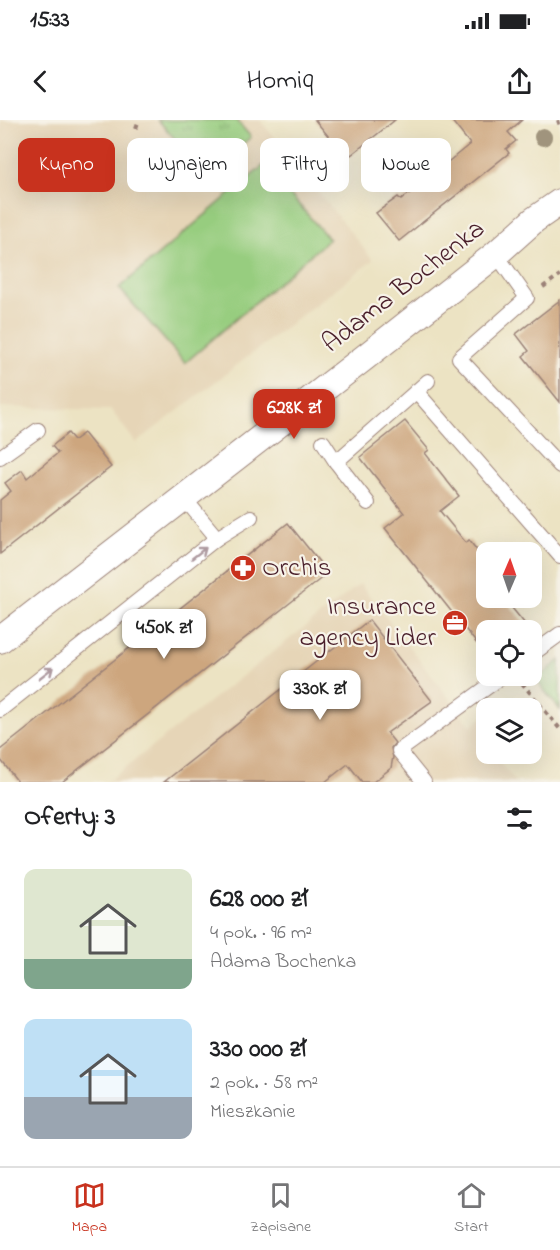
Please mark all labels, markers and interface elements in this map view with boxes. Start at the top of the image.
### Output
text: 15:33 [30,5,70,37]
text: Homiq [247,62,313,101]
icon: back [24,65,57,98]
icon: share [503,65,536,98]
chip: Kupno [18,138,115,192]
chip: Wynajem [127,138,248,192]
chip: Filtry [260,138,349,192]
chip: Nowe [361,138,451,192]
street label: Adama Bochenka [314,211,494,363]
pin: 628K zł [239,389,349,440]
text: 628K zł [267,394,321,423]
north arrow [476,542,542,608]
map controls [476,542,542,764]
one-way arrow [191,546,207,559]
place label: Orchis [262,549,332,588]
pharmacy icon: Orchis [228,553,258,583]
place label: Insurance agency Lider [300,588,437,658]
office icon: Insurance agency Lider [440,608,470,638]
pin: 450K zł [109,609,219,660]
text: 450K zł [136,614,192,643]
button: locate [476,620,542,686]
one-way arrow [38,667,54,680]
pin: 330K zł [265,670,375,721]
text: 330K zł [294,675,346,704]
button: layers [476,698,542,764]
text: Oferty: 3 [24,799,116,837]
icon: filters [503,802,536,835]
text: 628 000 zł [210,881,308,919]
icon: home [72,893,144,965]
text: 4 pok. · 96 m² [210,919,312,948]
text: Adama Bochenka [210,948,356,977]
text: 330 000 zł [210,1031,306,1069]
icon: home [72,1043,144,1115]
text: 2 pok. · 58 m² [210,1069,318,1098]
text: Mieszkanie [210,1098,295,1127]
tab: Mapa [71,1179,107,1239]
tab: Zapisane [250,1179,311,1239]
tab: Start [454,1179,489,1239]

